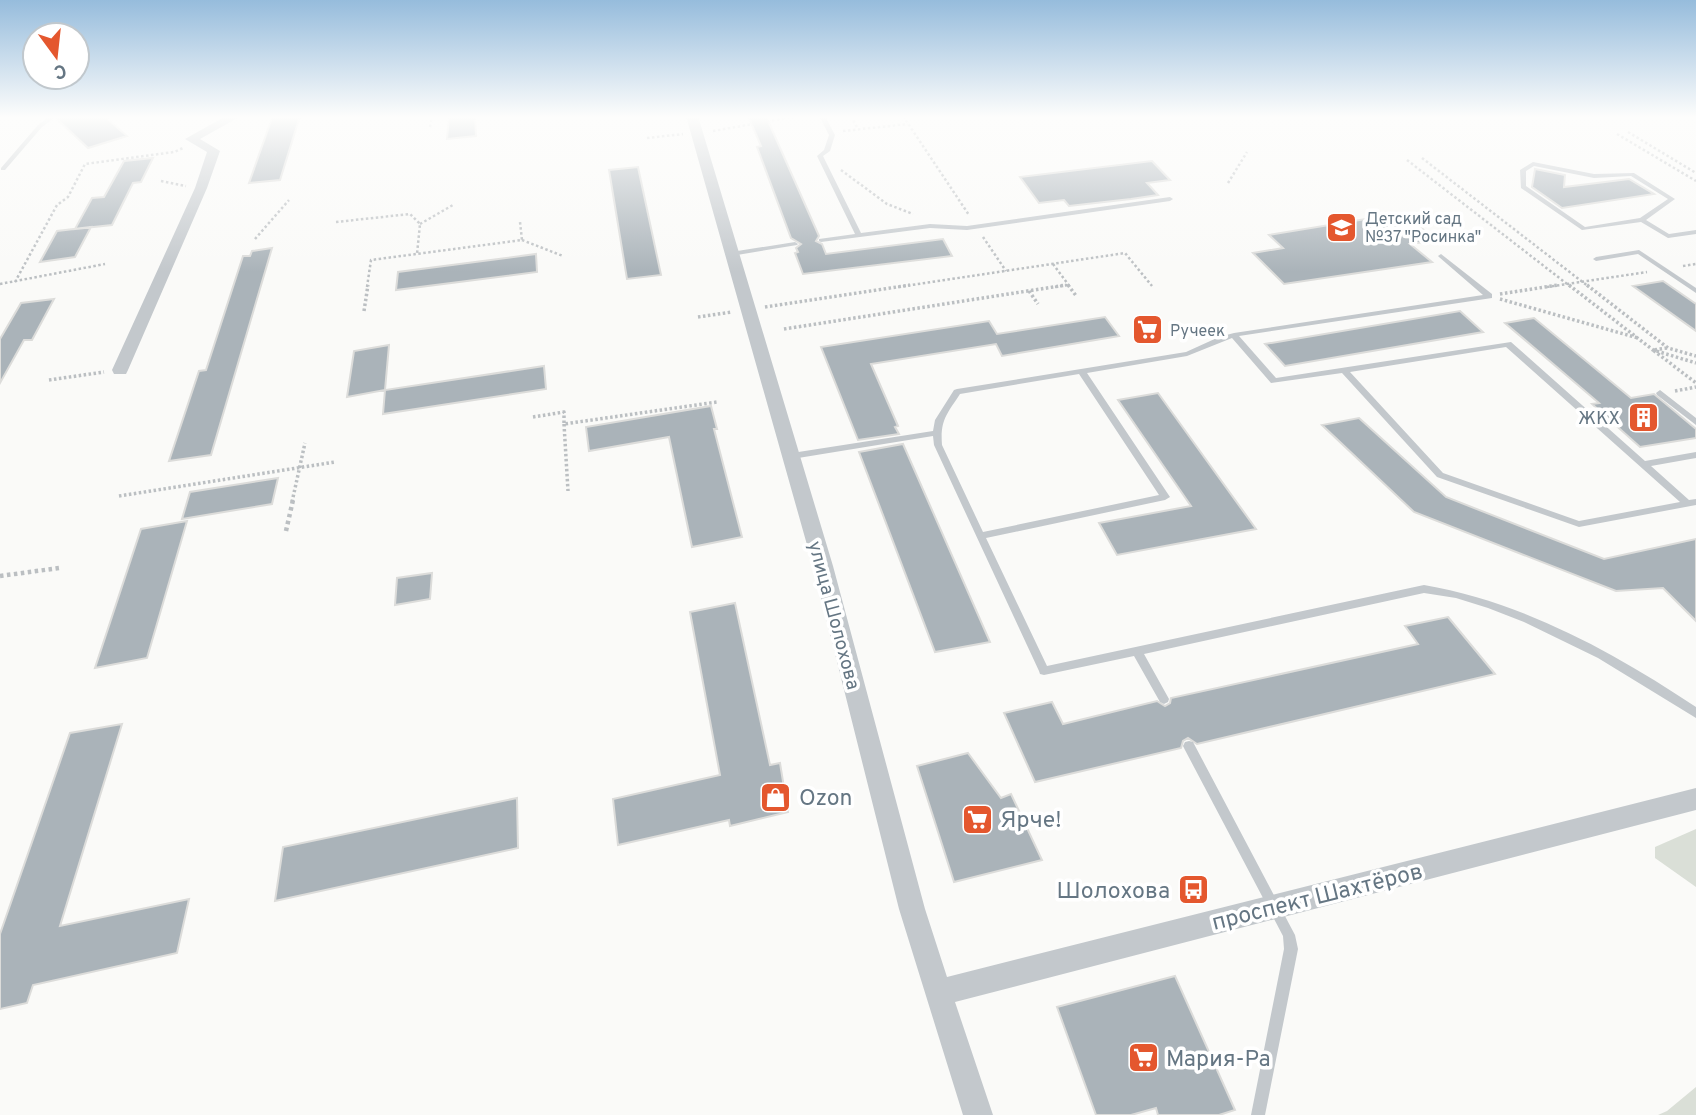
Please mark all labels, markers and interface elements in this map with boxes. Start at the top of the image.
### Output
north arrow [21,21,91,91]
text: С [51,57,69,84]
school or university icon: Детский сад №37 "Росинка" [1325,210,1359,244]
place label: Детский сад №37 "Росинка" [1365,210,1481,248]
supermarket icon: Ручеек [1130,313,1164,347]
place label: Ручеек [1170,322,1225,342]
building icon: ЖКХ [1626,400,1660,434]
place label: ЖКХ [1578,407,1620,431]
street label: улица Шолохова [802,539,864,693]
shop icon: Ozon [759,780,793,814]
place label: Ozon [799,785,852,814]
supermarket icon: Ярче! [960,802,994,836]
place label: Ярче! [1000,807,1062,836]
street label: проспект Шахтёров [1209,858,1426,939]
bus stop icon: Шолохова [1176,873,1210,907]
place label: Шолохова [1056,878,1170,907]
supermarket icon: Мария-Ра [1126,1041,1160,1075]
place label: Мария-Ра [1166,1046,1271,1075]

